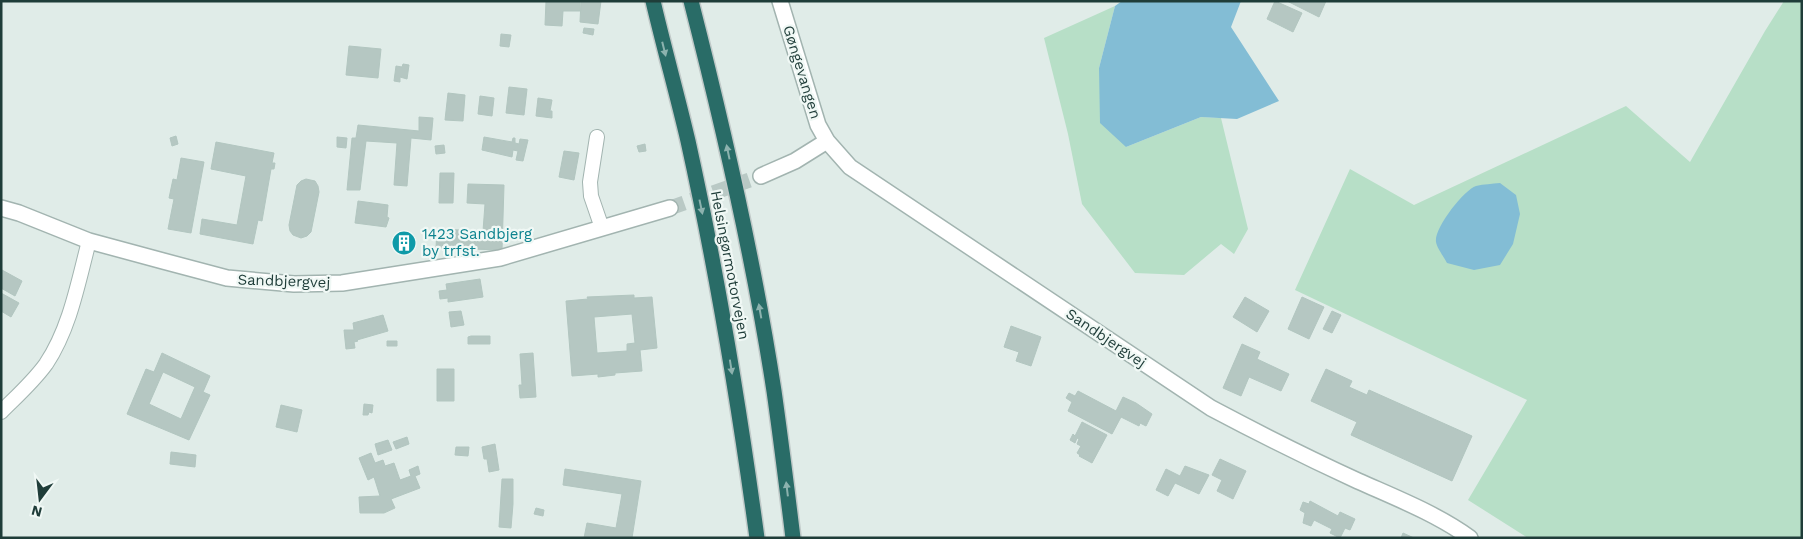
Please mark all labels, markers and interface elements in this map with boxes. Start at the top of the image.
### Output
street label: Gøngevangen [779,23,825,121]
one-way arrow [661,41,669,56]
one-way arrow [724,145,732,160]
street label: Helsingørmotorvejen [707,189,753,341]
one-way arrow [697,199,705,214]
place label: 1423 Sandbjerg by trfst. [422,225,532,260]
building icon: 1423 Sandbjerg by trfst. [391,230,417,256]
street label: Sandbjergvej [237,270,331,292]
one-way arrow [755,303,763,319]
street label: Sandbjergvej [1062,305,1150,371]
one-way arrow [727,359,735,375]
north arrow [15,474,65,524]
one-way arrow [782,481,790,497]
text: N [30,502,44,521]

